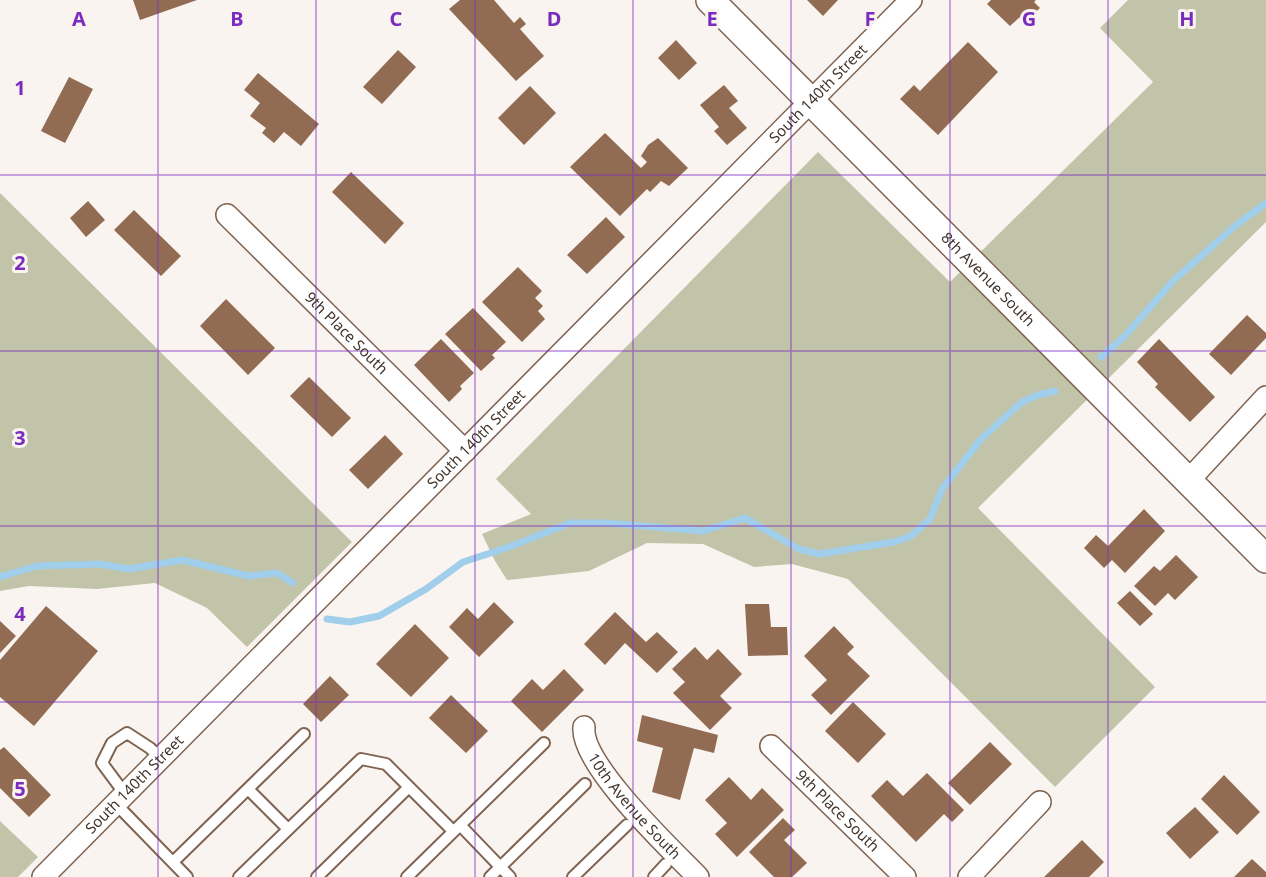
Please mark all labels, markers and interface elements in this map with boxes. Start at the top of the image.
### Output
text: A [72,5,86,32]
text: B [230,5,244,32]
text: C [390,5,403,32]
text: D [547,5,561,32]
text: E [706,5,718,32]
text: F [865,5,875,32]
text: G [1022,5,1036,32]
text: H [1179,5,1195,32]
street label: South 140th Street [764,39,871,147]
text: 1 [14,74,26,101]
street label: 8th Avenue South [937,227,1040,330]
text: 2 [14,249,26,276]
street label: 9th Place South [301,287,393,378]
street label: South 140th Street [422,384,529,492]
text: 3 [14,424,26,451]
text: 4 [14,600,26,627]
street label: South 140th Street [80,730,188,838]
street label: 10th Avenue South [584,749,686,863]
street label: 9th Place South [792,765,884,856]
text: 5 [14,775,26,802]

